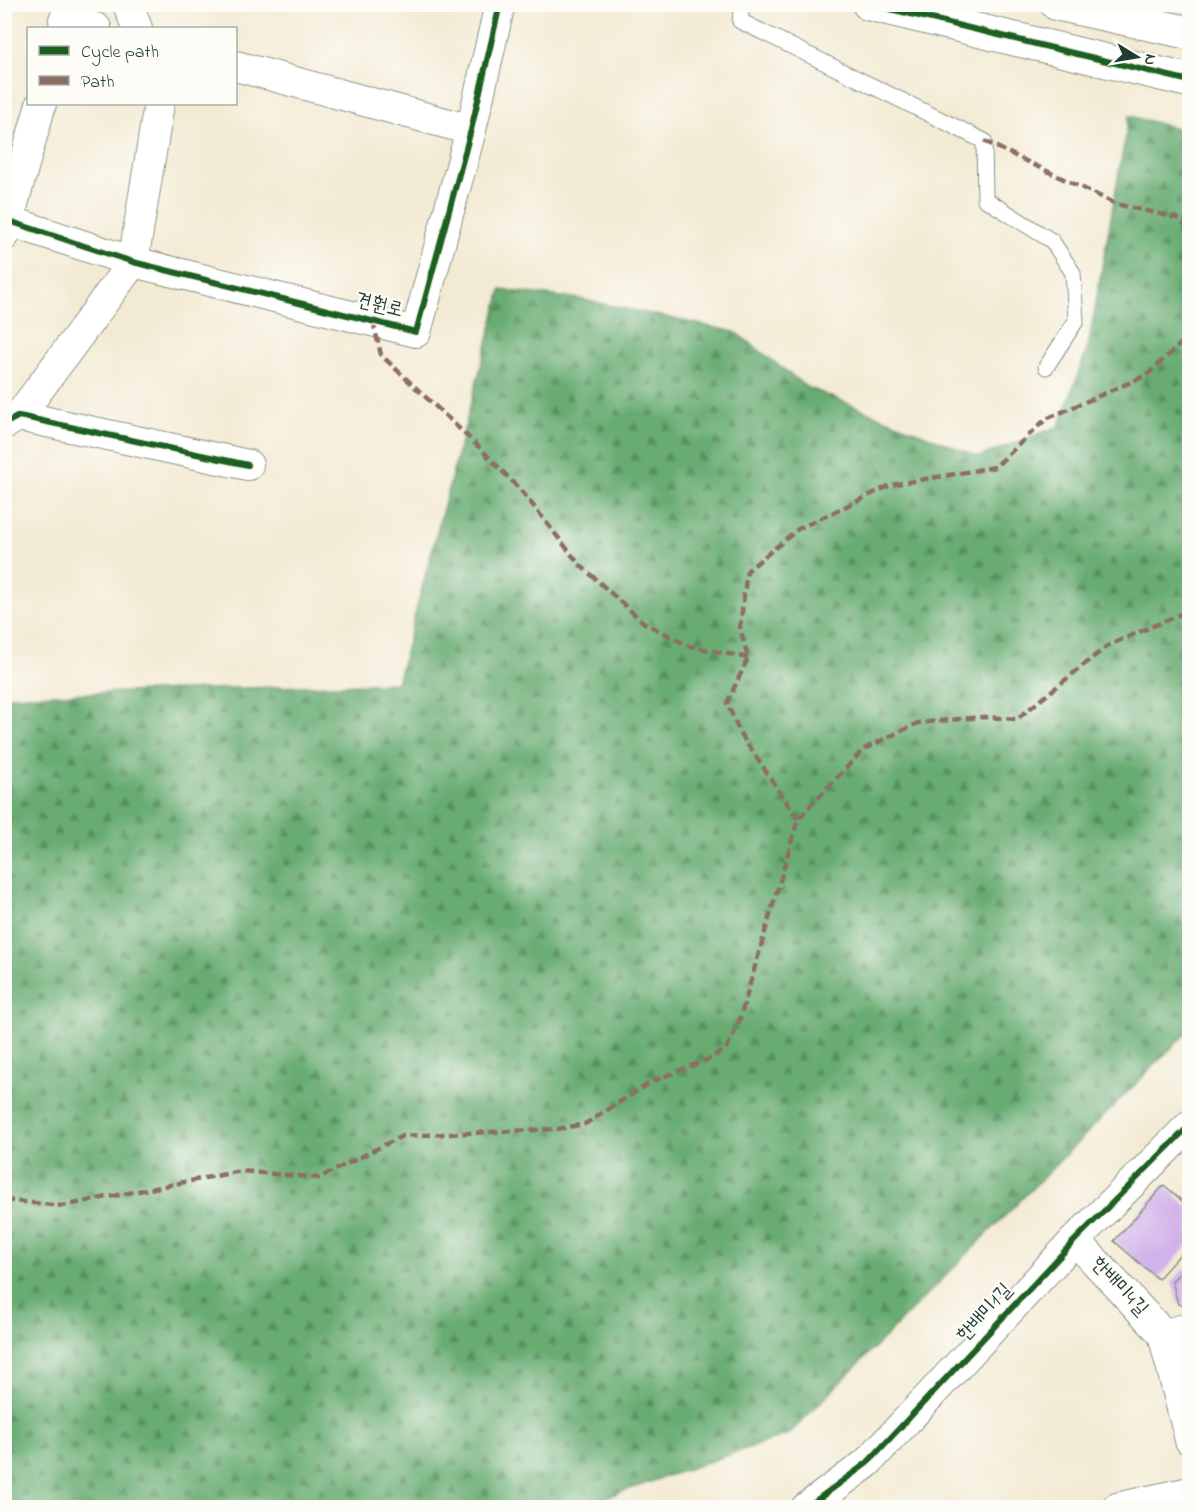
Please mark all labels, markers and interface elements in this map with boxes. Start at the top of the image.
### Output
legend [27,27,237,105]
north arrow [1107,27,1167,87]
text: Cycle path [81,40,159,66]
text: N [1137,52,1163,67]
text: Path [81,70,115,96]
street label: 견훤로 [352,286,406,326]
street label: 한배미4길 [1084,1251,1154,1323]
street label: 한배미1길 [950,1277,1020,1349]

